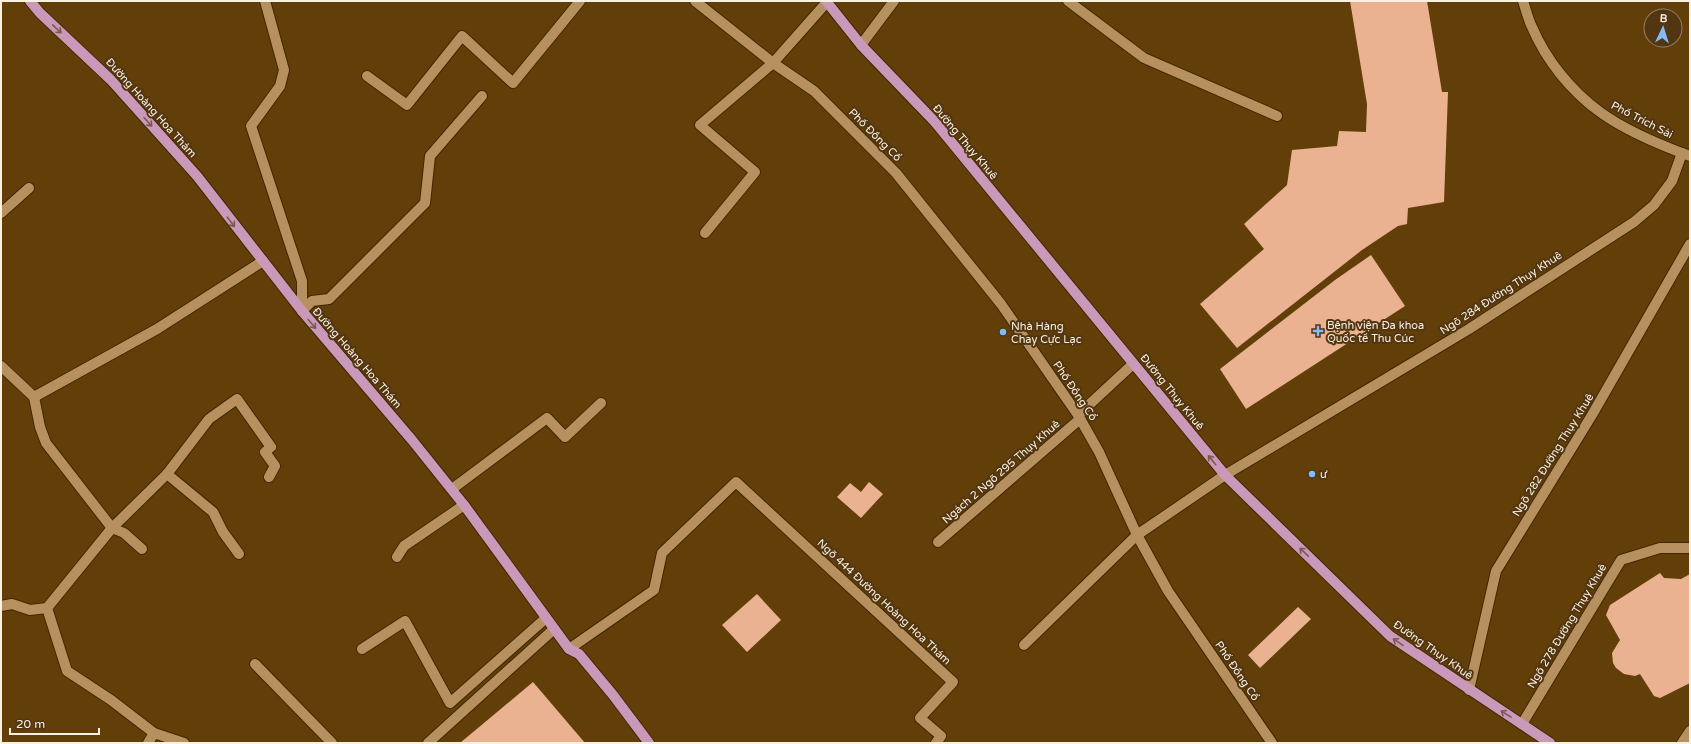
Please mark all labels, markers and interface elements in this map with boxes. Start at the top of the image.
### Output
north arrow [1643,8,1683,48]
text: B [1659,12,1668,25]
one-way arrow [52,24,62,34]
street label: Đường Hoàng Hoa Thám [103,56,199,160]
street label: Phố Trích Sài [1609,99,1675,141]
street label: Đường Thụy Khuê [930,102,1000,182]
street label: Phố Đồng Cổ [846,106,904,164]
one-way arrow [144,117,153,127]
one-way arrow [227,216,236,227]
street label: Ngõ 284 Đường Thụy Khuê [1438,249,1564,337]
street label: Đường Hoàng Hoa Thám [310,305,404,411]
one-way arrow [308,318,316,329]
place label: Bệnh viện Đa khoa Quốc tế Thu Cúc [1327,319,1424,345]
place label: Nhà Hàng Chay Cực Lạc [1011,320,1082,346]
marker: Bệnh viện Đa khoa Quốc tế Thu Cúc [1312,325,1324,337]
marker: Nhà Hàng Chay Cực Lạc [998,327,1008,337]
street label: Đường Thụy Khuê [1137,351,1207,433]
street label: Phố Đồng Cổ [1050,359,1100,424]
street label: Ngõ 282 Đường Thụy Khuê [1510,391,1596,519]
street label: Ngách 2 Ngõ 295 Thụy Khuê [940,417,1062,527]
one-way arrow [1208,454,1217,465]
place label: ư [1320,468,1328,481]
marker: ư [1307,469,1317,479]
street label: Ngõ 444 Đường Hoàng Hoa Thám [814,537,954,667]
one-way arrow [1299,547,1309,557]
street label: Ngõ 278 Đường Thụy Khuê [1525,561,1609,691]
street label: Đường Thụy Khuê [1391,618,1475,682]
one-way arrow [1393,638,1404,646]
street label: Phố Đồng Cổ [1212,639,1262,704]
one-way arrow [1500,709,1512,717]
scale bar [10,710,99,736]
text: 20 m [16,717,45,731]

